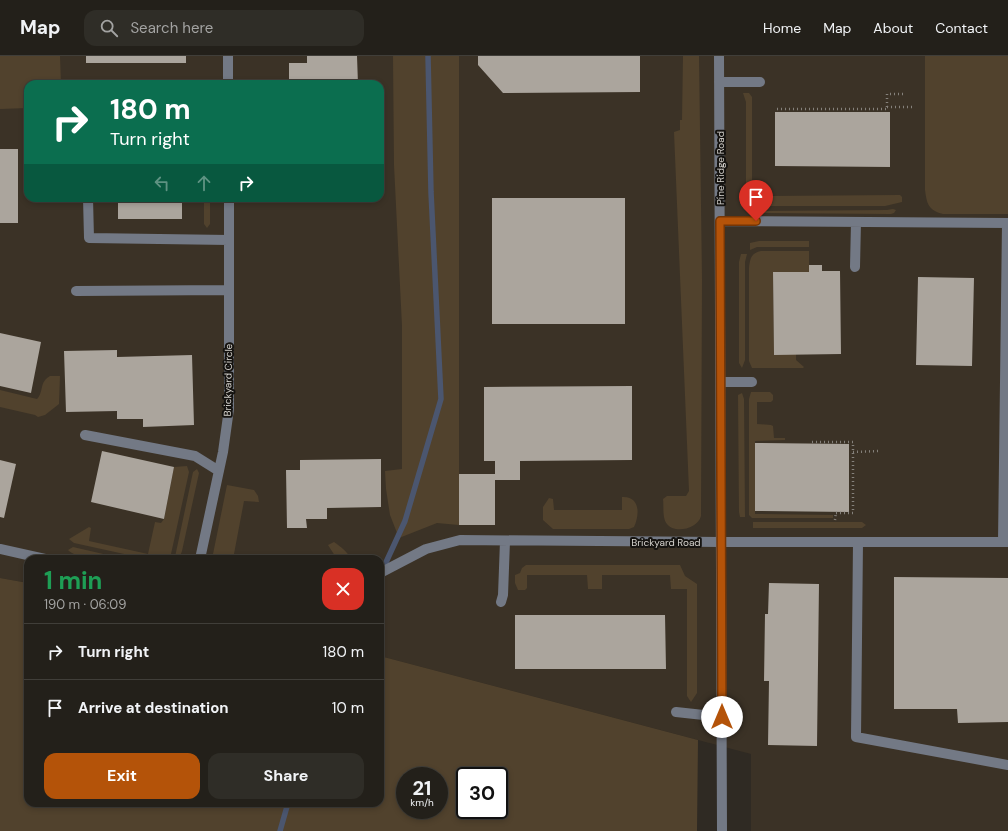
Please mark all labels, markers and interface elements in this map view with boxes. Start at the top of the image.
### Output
search box [84,10,364,46]
text: Map [20,15,60,40]
icon: search [98,17,120,39]
text: Search here [130,18,213,38]
text: Home [763,19,801,37]
text: Map [823,19,851,37]
text: About [873,19,913,37]
text: Contact [935,19,988,37]
text: 180 m [110,91,191,128]
icon: right [44,96,96,148]
text: Turn right [110,127,190,151]
street label: Pine Ridge Road [714,131,727,205]
icon: left [151,172,173,194]
icon: ahead [193,172,215,194]
icon: right [235,172,257,194]
pin [739,180,773,221]
icon: arrive [745,186,767,208]
street label: Brickyard Circle [221,343,235,416]
street label: Brickyard Road [631,536,701,549]
text: 1 min [44,565,102,596]
button: close [322,568,364,610]
text: 190 m · 06:09 [44,596,126,613]
icon: right [44,641,66,663]
text: Turn right [78,642,149,662]
text: 180 m [323,642,364,662]
position arrow [701,696,743,738]
icon: arrive [44,697,66,719]
text: Arrive at destination [78,698,229,718]
text: 10 m [332,698,364,718]
button: Exit [44,753,200,799]
button: Share [208,753,364,799]
speed limit sign: 30 [456,767,508,819]
text: 21 [413,775,431,801]
text: km/h [410,796,434,809]

